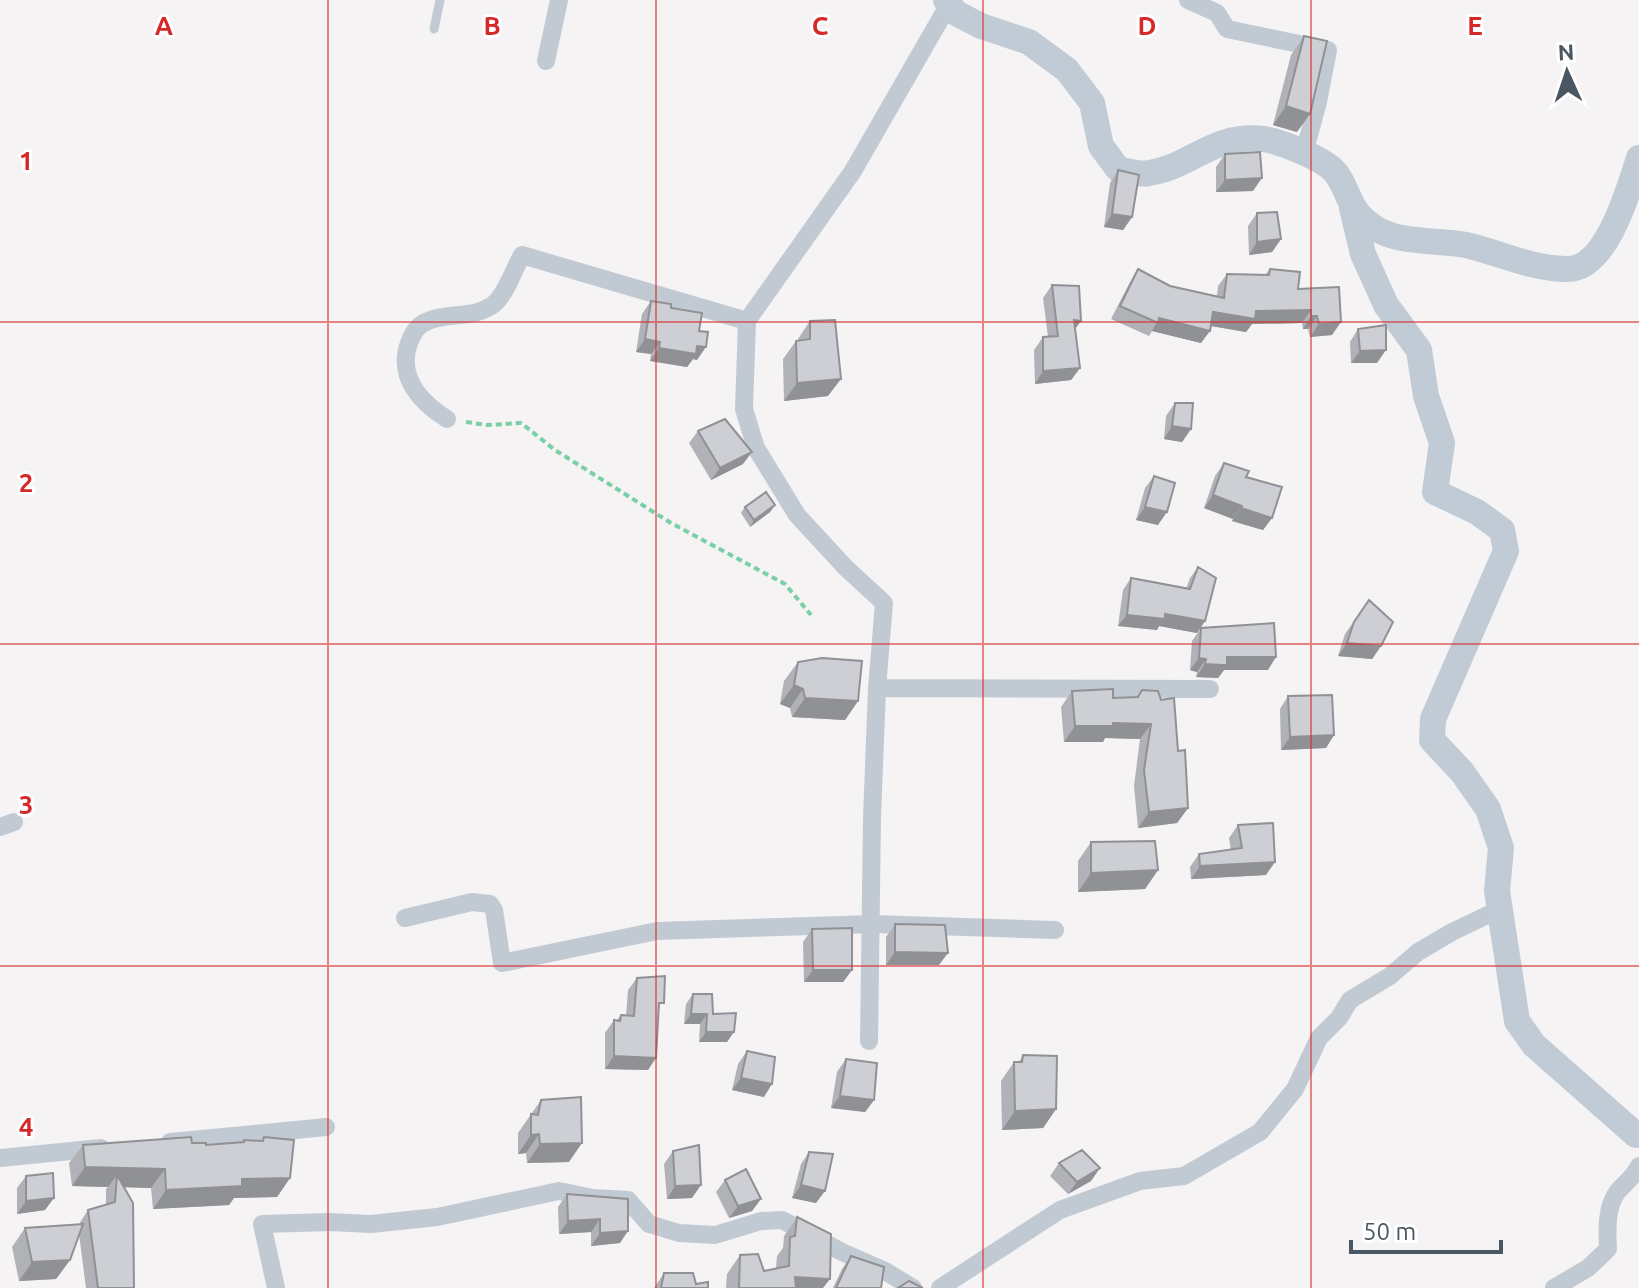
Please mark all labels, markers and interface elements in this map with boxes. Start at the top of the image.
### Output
text: A [155,11,174,40]
text: B [483,11,501,40]
text: C [812,11,829,40]
text: D [1138,11,1156,40]
text: E [1467,11,1483,40]
north arrow [1527,32,1607,112]
text: N [1557,39,1575,64]
text: 1 [19,146,33,175]
text: 2 [19,468,33,497]
text: 3 [19,790,33,819]
text: 4 [19,1112,33,1141]
scale bar [1351,1204,1501,1254]
text: 50 m [1363,1218,1416,1245]

